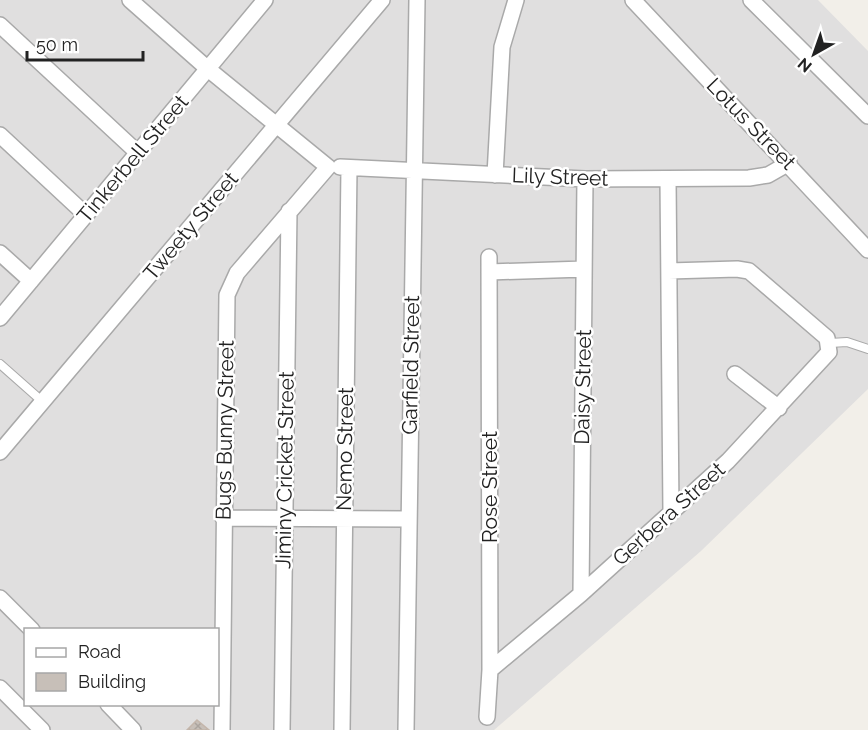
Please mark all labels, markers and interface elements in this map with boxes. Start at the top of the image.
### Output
scale bar [27,24,142,62]
north arrow [784,24,844,84]
text: 50 m [36,34,78,55]
text: N [794,54,815,76]
street label: Lotus Street [702,73,801,175]
street label: Tinkerbell Street [72,90,193,228]
street label: Lily Street [511,162,609,191]
street label: Tweety Street [138,166,243,285]
street label: Garfield Street [397,295,424,435]
street label: Daisy Street [569,329,596,445]
street label: Bugs Bunny Street [210,340,239,520]
street label: Jiminy Cricket Street [270,371,299,569]
street label: Nemo Street [331,387,358,511]
street label: Rose Street [477,431,502,543]
street label: Gerbera Street [607,457,730,571]
legend [24,628,219,706]
text: Road [78,641,121,662]
text: Building [78,671,146,692]

